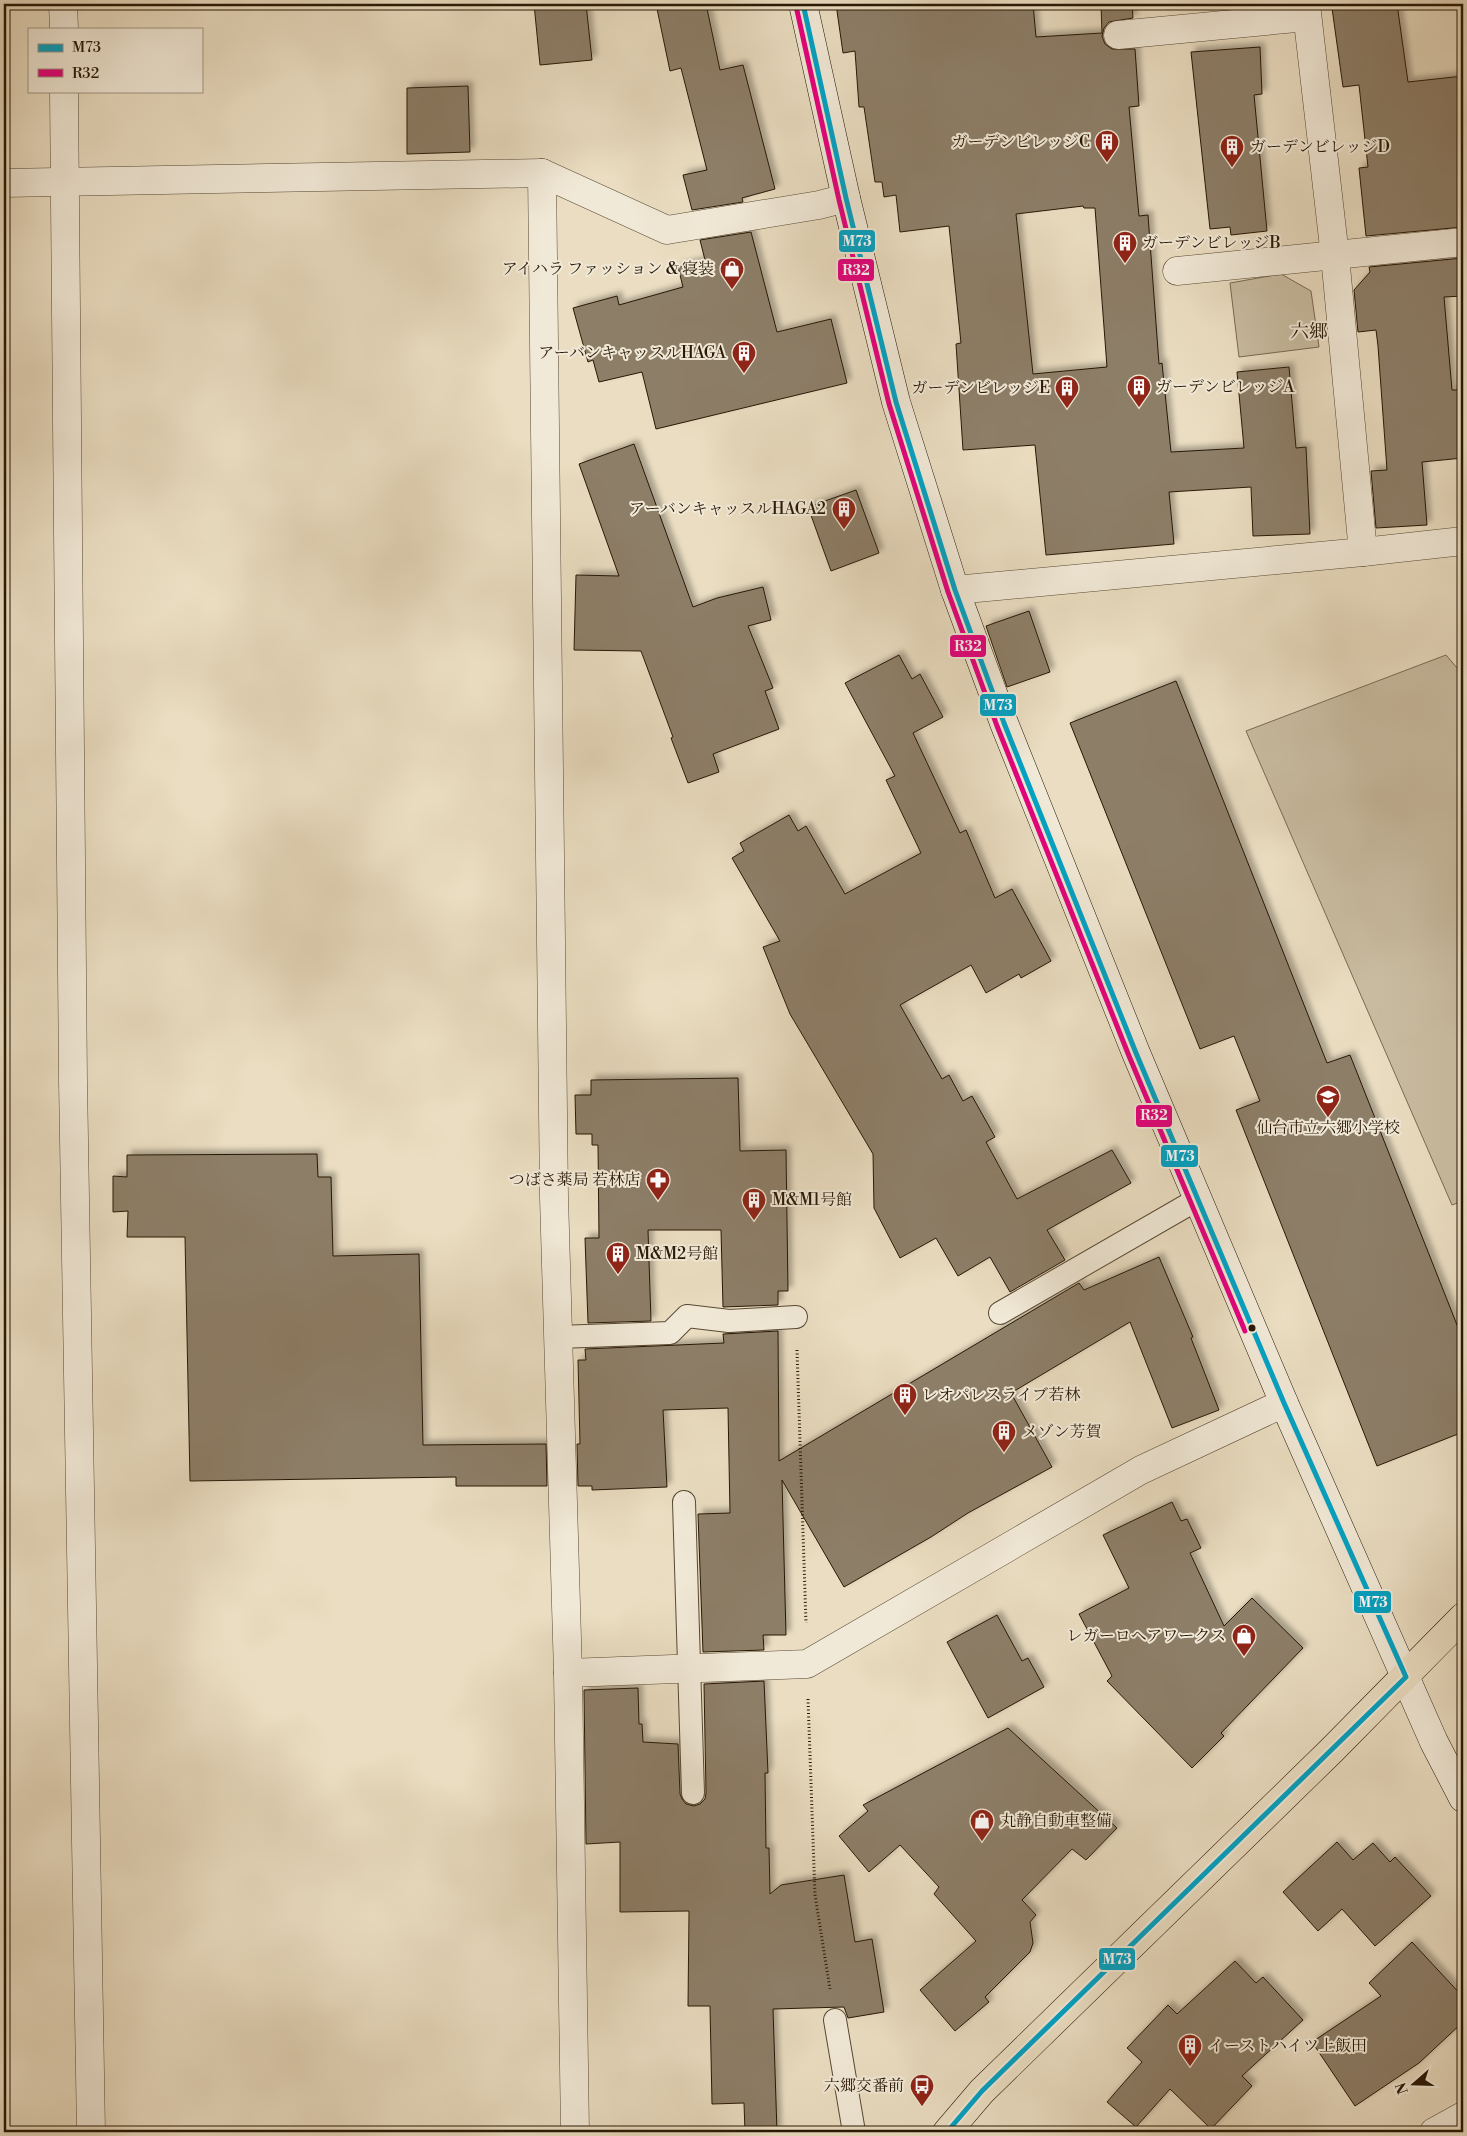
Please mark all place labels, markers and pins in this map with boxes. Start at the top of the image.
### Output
building icon: ガーデンビレッジC [1094,129,1120,163]
place label: ガーデンビレッジC [951,132,1090,152]
building icon: ガーデンビレッジD [1219,134,1245,168]
place label: ガーデンビレッジD [1250,137,1390,157]
building icon: ガーデンビレッジB [1112,230,1138,264]
place label: ガーデンビレッジB [1142,233,1281,253]
shop icon: アイハラ ファッション & 寝装 [719,256,745,290]
place label: アイハラ ファッション & 寝装 [502,259,714,279]
building icon: アーバンキャッスルHAGA [731,340,757,374]
place label: アーバンキャッスルHAGA [538,343,727,363]
building icon: ガーデンビレッジA [1126,374,1152,408]
building icon: ガーデンビレッジE [1054,375,1080,409]
place label: ガーデンビレッジA [1156,377,1296,397]
place label: ガーデンビレッジE [911,378,1050,398]
building icon: アーバンキャッスルHAGA2 [831,496,857,530]
place label: アーバンキャッスルHAGA2 [629,499,826,519]
school or university icon: 仙台市立六郷小学校 [1315,1084,1341,1118]
place label: 仙台市立六郷小学校 [1256,1118,1400,1138]
pharmacy icon: つばさ薬局 若林店 [645,1167,671,1201]
place label: つばさ薬局 若林店 [509,1170,640,1190]
building icon: M&M1号館 [741,1187,767,1221]
place label: M&M1号館 [772,1190,852,1210]
building icon: M&M2号館 [605,1241,631,1275]
place label: M&M2号館 [636,1244,718,1264]
unlabelled marker [1247,1323,1257,1333]
building icon: レオパレスライブ若林 [892,1382,918,1416]
place label: レオパレスライブ若林 [922,1385,1081,1405]
building icon: メゾン芳賀 [991,1419,1017,1453]
place label: メゾン芳賀 [1022,1422,1102,1442]
shop icon: レガーロヘアワークス [1231,1623,1257,1657]
place label: レガーロヘアワークス [1067,1626,1226,1646]
shop icon: 丸静自動車整備 [969,1808,995,1842]
place label: 丸静自動車整備 [1000,1811,1112,1831]
building icon: イーストハイツ上飯田 [1177,2033,1203,2067]
place label: イーストハイツ上飯田 [1208,2036,1367,2056]
bus stop icon: 六郷交番前 [909,2073,935,2107]
place label: 六郷交番前 [824,2076,904,2096]

